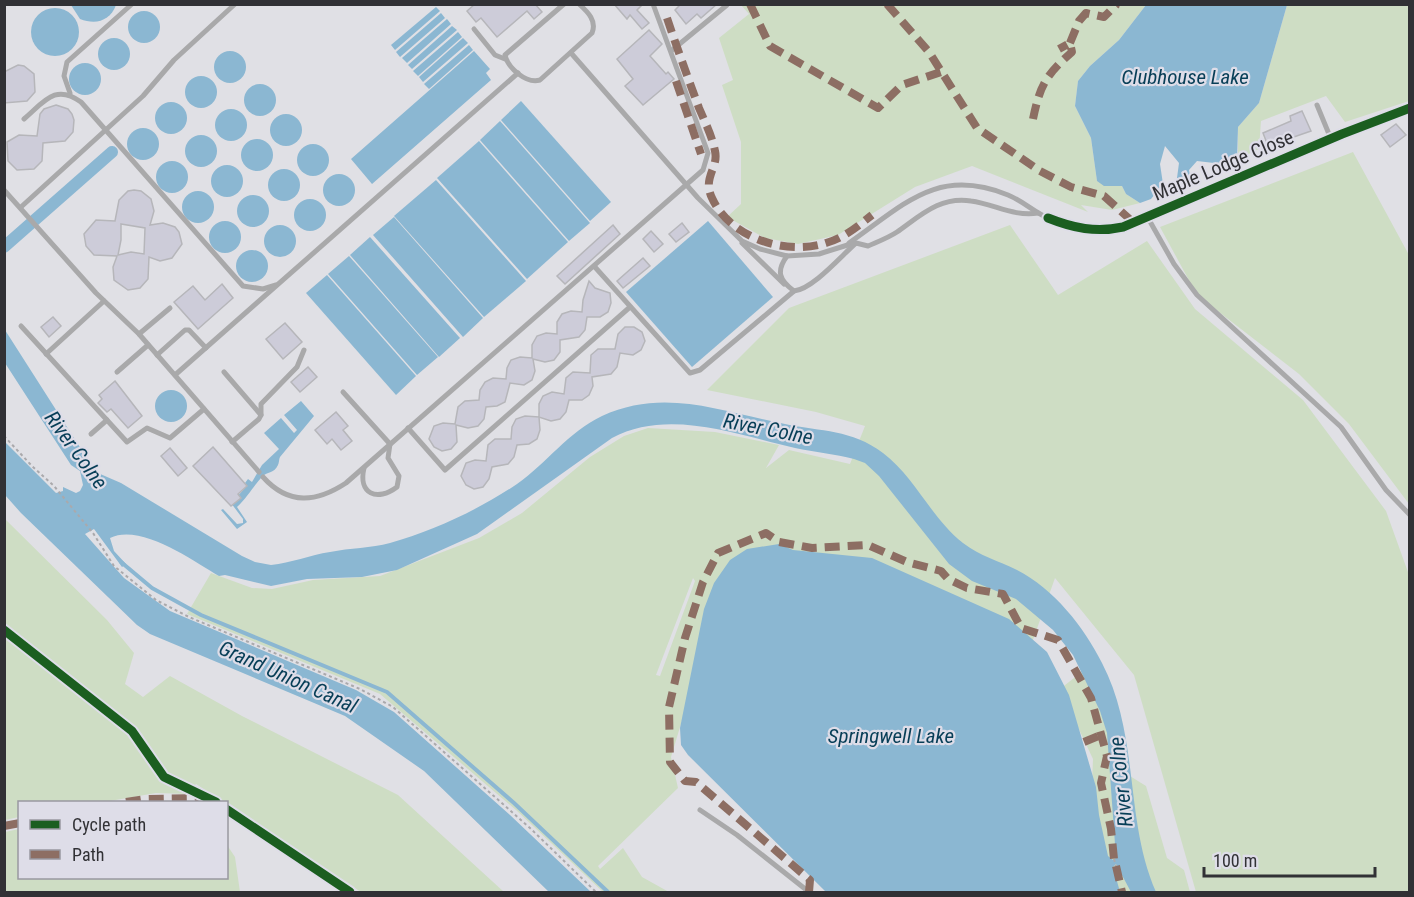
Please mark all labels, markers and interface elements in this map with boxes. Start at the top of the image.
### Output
water label: Clubhouse Lake [1121,65,1249,89]
street label: Maple Lodge Close [1149,124,1297,206]
water label: River Colne [40,406,112,494]
water label: River Colne [721,409,815,449]
water label: Grand Union Canal [215,636,361,718]
water label: Springwell Lake [828,724,954,748]
water label: River Colne [1104,736,1138,828]
legend [18,801,228,879]
text: Cycle path [72,814,146,835]
scale bar [1204,840,1375,878]
text: Path [72,844,105,865]
text: 100 m [1213,850,1257,871]

